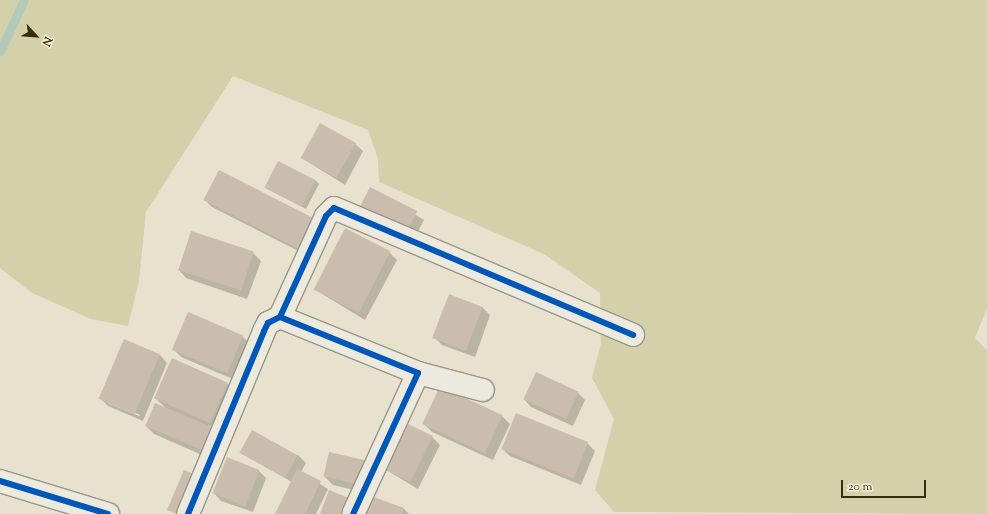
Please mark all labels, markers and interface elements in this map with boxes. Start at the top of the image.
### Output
north arrow [16,16,56,56]
text: N [38,34,56,49]
scale bar [843,472,928,498]
text: 20 m [848,478,872,496]

